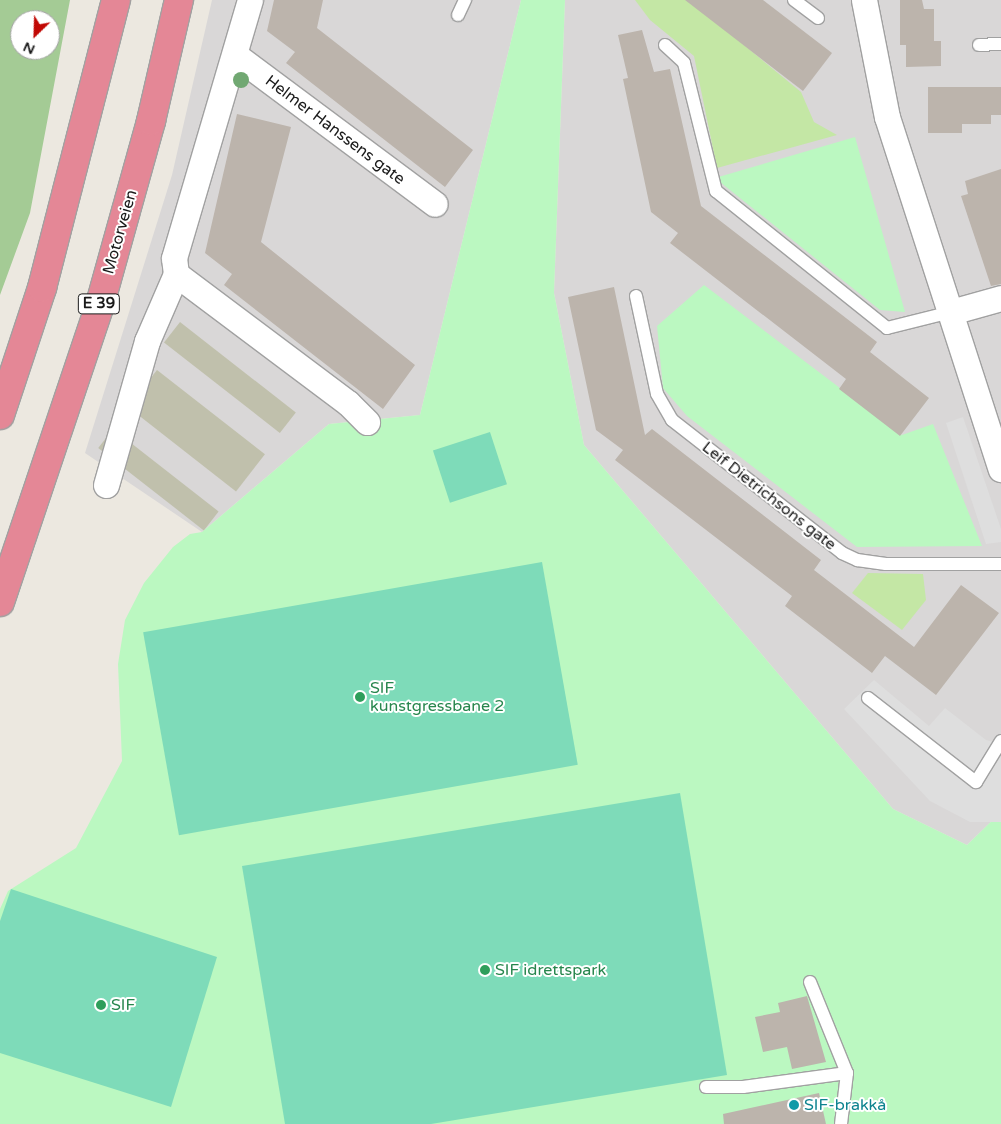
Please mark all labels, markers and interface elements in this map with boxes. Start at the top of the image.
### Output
north arrow [10,10,60,60]
text: N [21,38,38,58]
street label: Helmer Hanssens gate [261,71,409,189]
street label: Motorveien [99,188,141,276]
road number: E 39 [78,292,120,316]
street label: Leif Dietrichsons gate [698,438,840,554]
place label: SIF kunstgressbane 2 [370,678,504,716]
marker: SIF kunstgressbane 2 [354,691,366,703]
place label: SIF idrettspark [495,960,606,980]
marker: SIF idrettspark [479,964,491,976]
place label: SIF [111,995,135,1015]
marker: SIF [95,999,107,1011]
place label: SIF-brakkå [804,1095,886,1115]
marker: SIF-brakkå [788,1099,800,1111]

